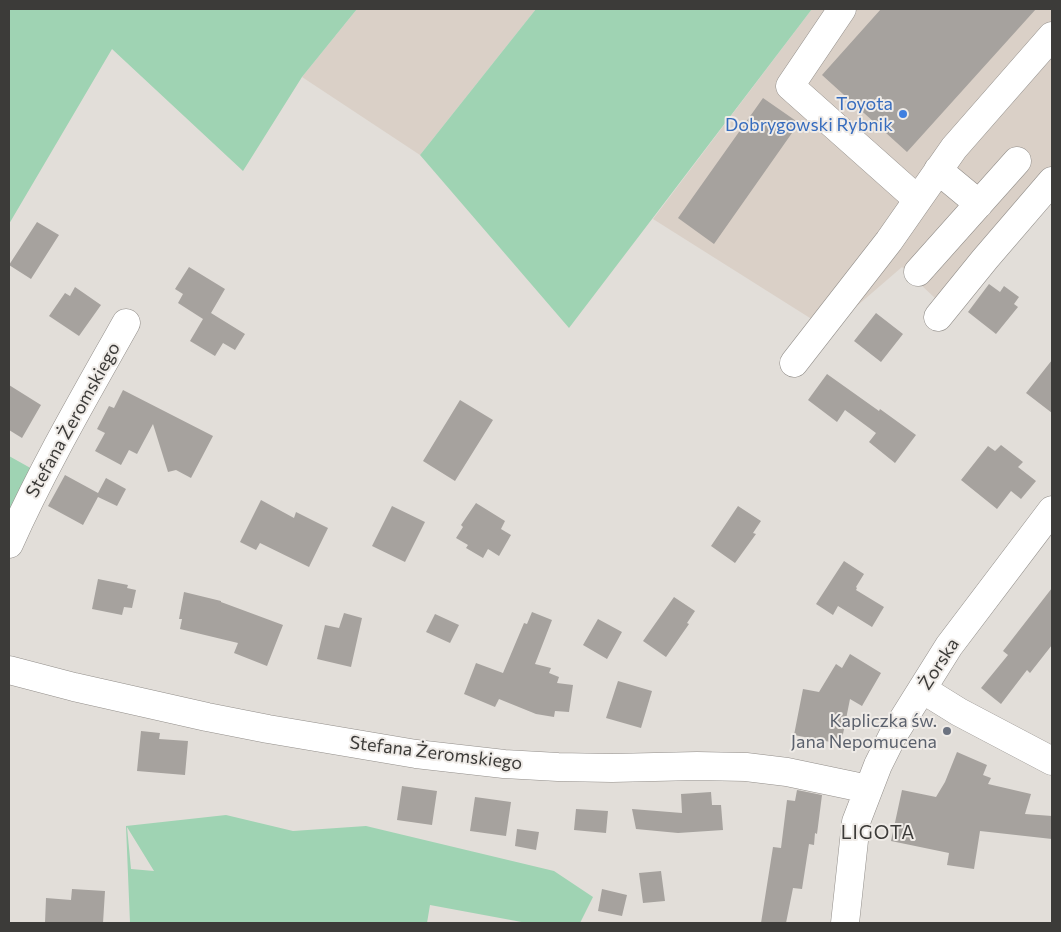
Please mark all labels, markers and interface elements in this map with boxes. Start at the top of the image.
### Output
place label: Toyota Dobrygowski Rybnik [725,93,893,136]
marker: Toyota Dobrygowski Rybnik [897,108,909,120]
street label: Stefana Żeromskiego [21,339,125,501]
street label: Żorska [914,634,964,694]
place label: Kapliczka św. Jana Nepomucena [791,710,937,752]
marker: Kapliczka św. Jana Nepomucena [941,725,953,737]
street label: Stefana Żeromskiego [348,732,524,774]
district label: LIGOTA [840,822,916,844]

